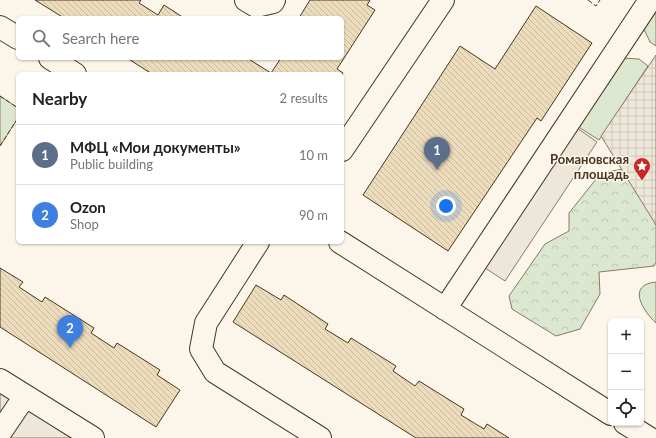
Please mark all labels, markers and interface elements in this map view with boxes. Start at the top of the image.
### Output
search box [16,16,344,60]
icon: search [30,27,52,49]
text: Search here [62,29,139,47]
text: Nearby [32,88,87,109]
text: 2 results [280,90,328,106]
pin: 1 [424,137,450,170]
text: МФЦ «Мои документы» [70,138,241,156]
text: 1 [41,147,49,163]
text: 10 m [299,147,328,163]
place label: Романовская площадь [550,151,630,182]
text: Public building [70,156,153,172]
place icon: Романовская площадь [632,156,652,181]
your location [436,196,456,216]
text: Ozon [70,198,106,216]
text: 2 [41,207,49,223]
text: 90 m [299,207,328,223]
text: Shop [70,216,99,232]
pin: 2 [57,315,83,348]
map controls [608,318,644,426]
button: + [608,318,644,354]
button: − [608,354,644,390]
button: locate [608,390,644,426]

